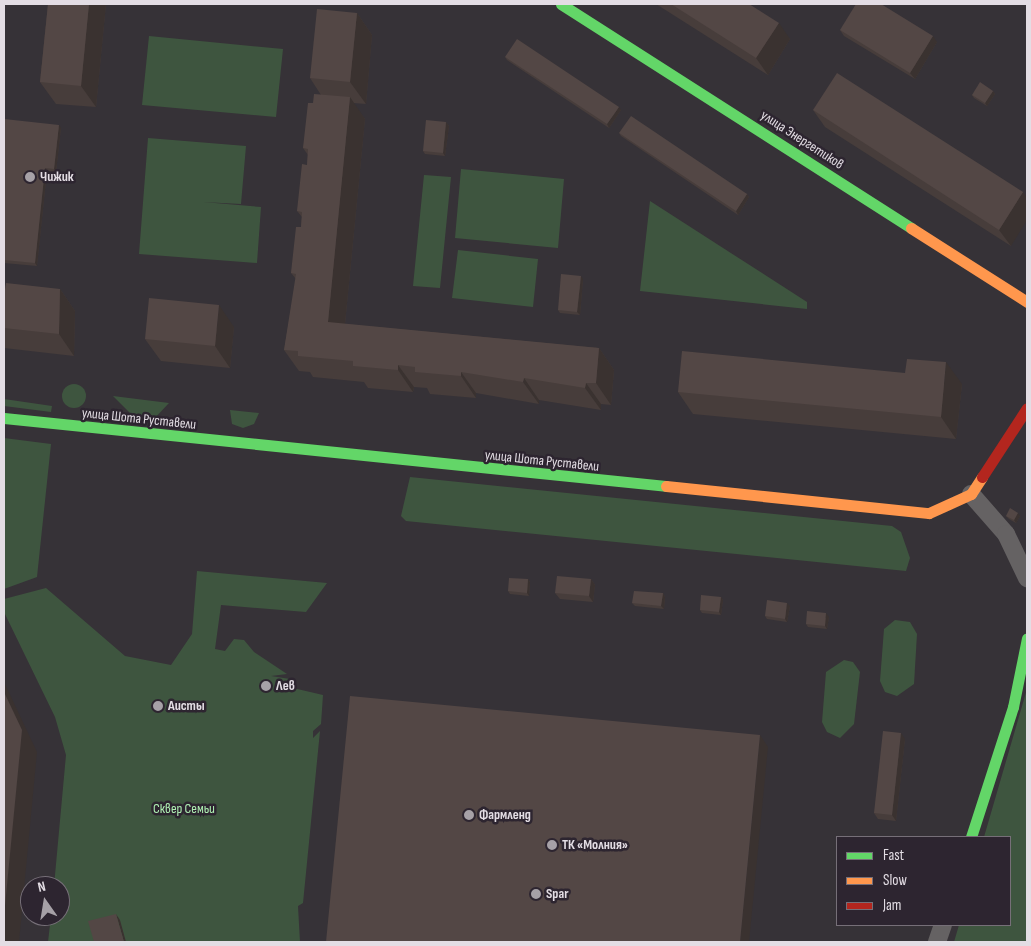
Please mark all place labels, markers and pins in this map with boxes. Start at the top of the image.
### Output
place label: Чижик [40,169,74,185]
marker: Чижик [24,171,36,183]
place label: Лев [276,678,295,694]
marker: Лев [260,680,272,692]
place label: Аисты [168,698,205,714]
marker: Аисты [152,700,164,712]
place label: Фармленд [479,807,531,823]
marker: Фармленд [463,809,475,821]
place label: ТК «Молния» [562,837,628,853]
marker: ТК «Молния» [546,839,558,851]
place label: Spar [546,886,568,902]
marker: Spar [530,888,542,900]

